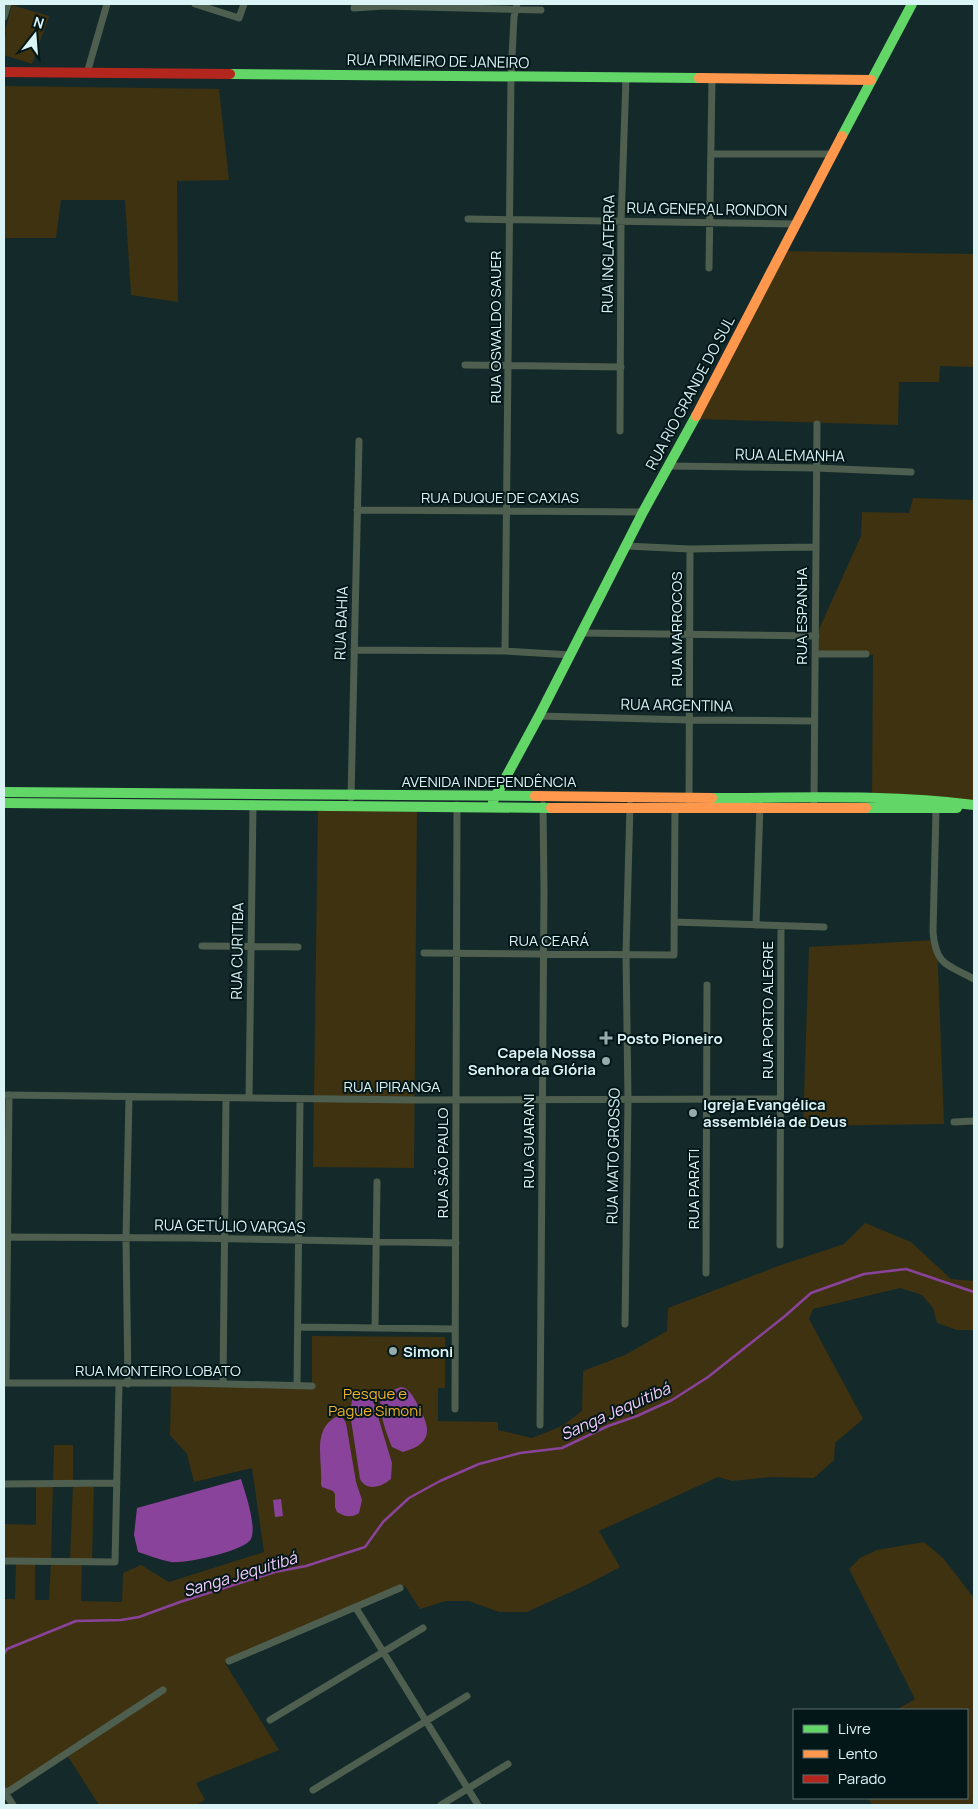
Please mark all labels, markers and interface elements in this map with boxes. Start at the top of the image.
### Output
north arrow [10,10,60,60]
text: N [31,12,47,33]
street label: RUA PRIMEIRO DE JANEIRO [347,49,530,73]
street label: RUA INGLATERRA [596,194,620,313]
street label: RUA GENERAL RONDON [627,197,787,221]
street label: RUA OSWALDO SAUER [485,251,506,403]
street label: RUA RIO GRANDE DO SUL [640,312,740,474]
street label: RUA ALEMANHA [735,444,846,466]
street label: RUA DUQUE DE CAXIAS [421,487,579,508]
street label: RUA ESPANHA [791,567,812,665]
street label: RUA MARROCOS [666,572,687,686]
street label: RUA BAHIA [329,585,353,660]
street label: RUA ARGENTINA [621,694,734,716]
street label: AVENIDA INDEPENDÊNCIA [402,771,577,792]
street label: RUA CURITIBA [226,902,248,1000]
street label: RUA CEARÁ [509,930,589,951]
street label: RUA PORTO ALEGRE [757,941,778,1079]
place label: Posto Pioneiro [617,1028,723,1049]
marker: Posto Pioneiro [599,1031,613,1045]
place label: Capela Nossa Senhora da Glória [468,1042,596,1080]
marker: Capela Nossa Senhora da Glória [600,1055,612,1067]
street label: RUA IPIRANGA [343,1076,441,1097]
street label: RUA MATO GROSSO [601,1087,625,1224]
street label: RUA GUARANI [518,1094,539,1188]
place label: Igreja Evangélica assembléia de Deus [703,1094,847,1132]
marker: Igreja Evangélica assembléia de Deus [687,1107,699,1119]
street label: RUA SÃO PAULO [432,1108,453,1218]
street label: RUA PARATI [683,1149,704,1229]
street label: RUA GETÚLIO VARGAS [154,1214,306,1238]
place label: Simoni [403,1341,453,1362]
marker: Simoni [387,1345,399,1357]
street label: RUA MONTEIRO LOBATO [75,1360,241,1381]
water label: Sanga Jequitibá [557,1377,674,1445]
park label: Pesque e Pague Simoni [328,1383,422,1421]
water label: Sanga Jequitibá [180,1546,301,1602]
legend [793,1709,968,1799]
text: Livre [838,1718,871,1739]
text: Lento [838,1743,878,1764]
text: Parado [838,1768,886,1789]

